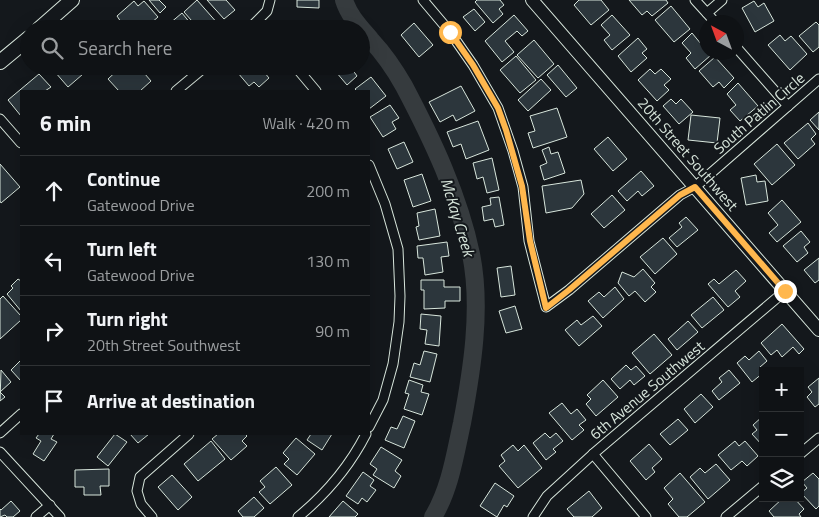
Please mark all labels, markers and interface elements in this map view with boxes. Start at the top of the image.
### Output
north arrow [699,15,744,60]
search box [20,20,370,75]
route start [439,21,462,44]
text: Search here [78,33,172,62]
icon: search [38,34,66,62]
street label: South Patlin Circle [708,67,810,159]
street label: 20th Street Southwest [632,92,744,216]
text: 6 min [40,107,91,139]
text: Walk · 420 m [262,111,350,135]
text: Continue [87,164,160,193]
water label: McKay Creek [435,175,482,261]
icon: ahead [40,177,68,205]
text: 200 m [306,179,350,203]
text: Gatewood Drive [87,193,194,217]
text: Turn left [87,234,157,263]
icon: left [40,247,68,275]
text: 130 m [306,249,350,273]
text: Gatewood Drive [87,263,194,287]
route end [774,280,797,303]
text: Turn right [87,304,168,333]
icon: right [40,317,68,345]
text: 90 m [315,319,350,343]
text: 20th Street Southwest [87,333,240,357]
street label: 6th Avenue Southwest [585,335,710,445]
map controls [759,367,804,502]
button: + [759,367,804,412]
text: Arrive at destination [87,386,255,415]
icon: arrive [40,387,68,415]
button: − [759,412,804,457]
button: layers [759,457,804,502]

